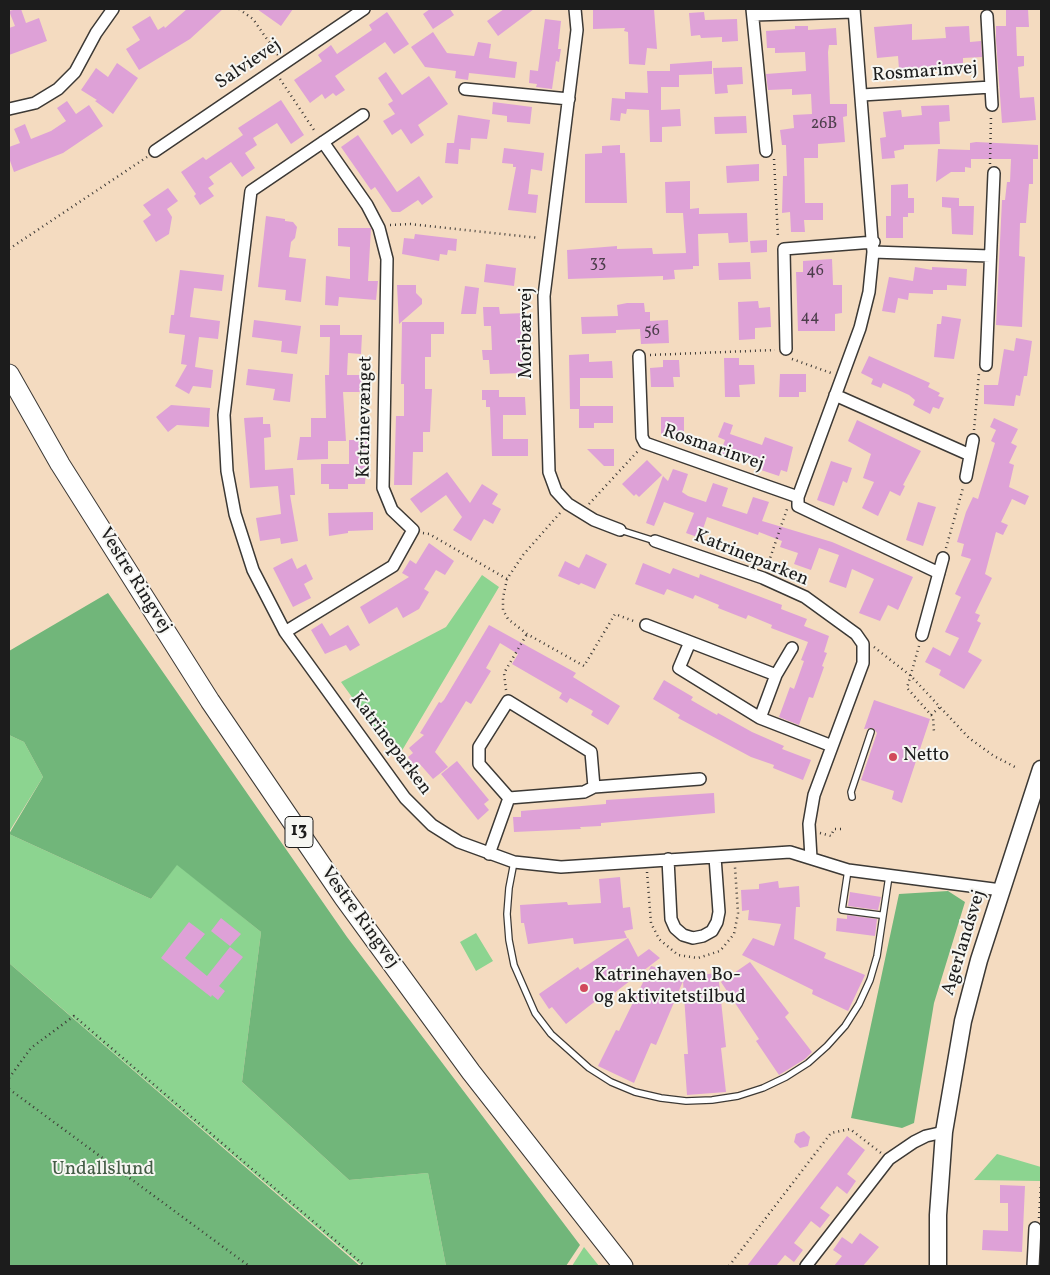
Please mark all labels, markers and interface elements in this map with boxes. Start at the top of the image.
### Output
street label: Salvievej [212,35,286,95]
street label: Rosmarinvej [872,58,978,88]
house number: 26B [811,115,837,135]
house number: 33 [590,254,606,274]
house number: 46 [806,262,824,282]
street label: Morbærvej [517,287,539,379]
house number: 44 [800,308,820,328]
house number: 56 [644,322,660,342]
street label: Katrinevænget [354,355,378,479]
street label: Rosmarinvej [659,421,767,477]
street label: Vestre Ringvej [93,524,175,638]
street label: Katrineparken [690,526,812,592]
street label: Katrineparken [344,690,436,800]
place label: Netto [903,746,949,768]
marker: Netto [887,751,899,763]
road number: 13 [285,816,313,848]
street label: Vestre Ringvej [315,863,403,973]
street label: Agerlandsvej [938,887,992,999]
place label: Katrinehaven Bo- og aktivitetstilbud [594,966,746,1010]
marker: Katrinehaven Bo- og aktivitetstilbud [578,982,590,994]
park label: Undallslund [52,1160,154,1182]

